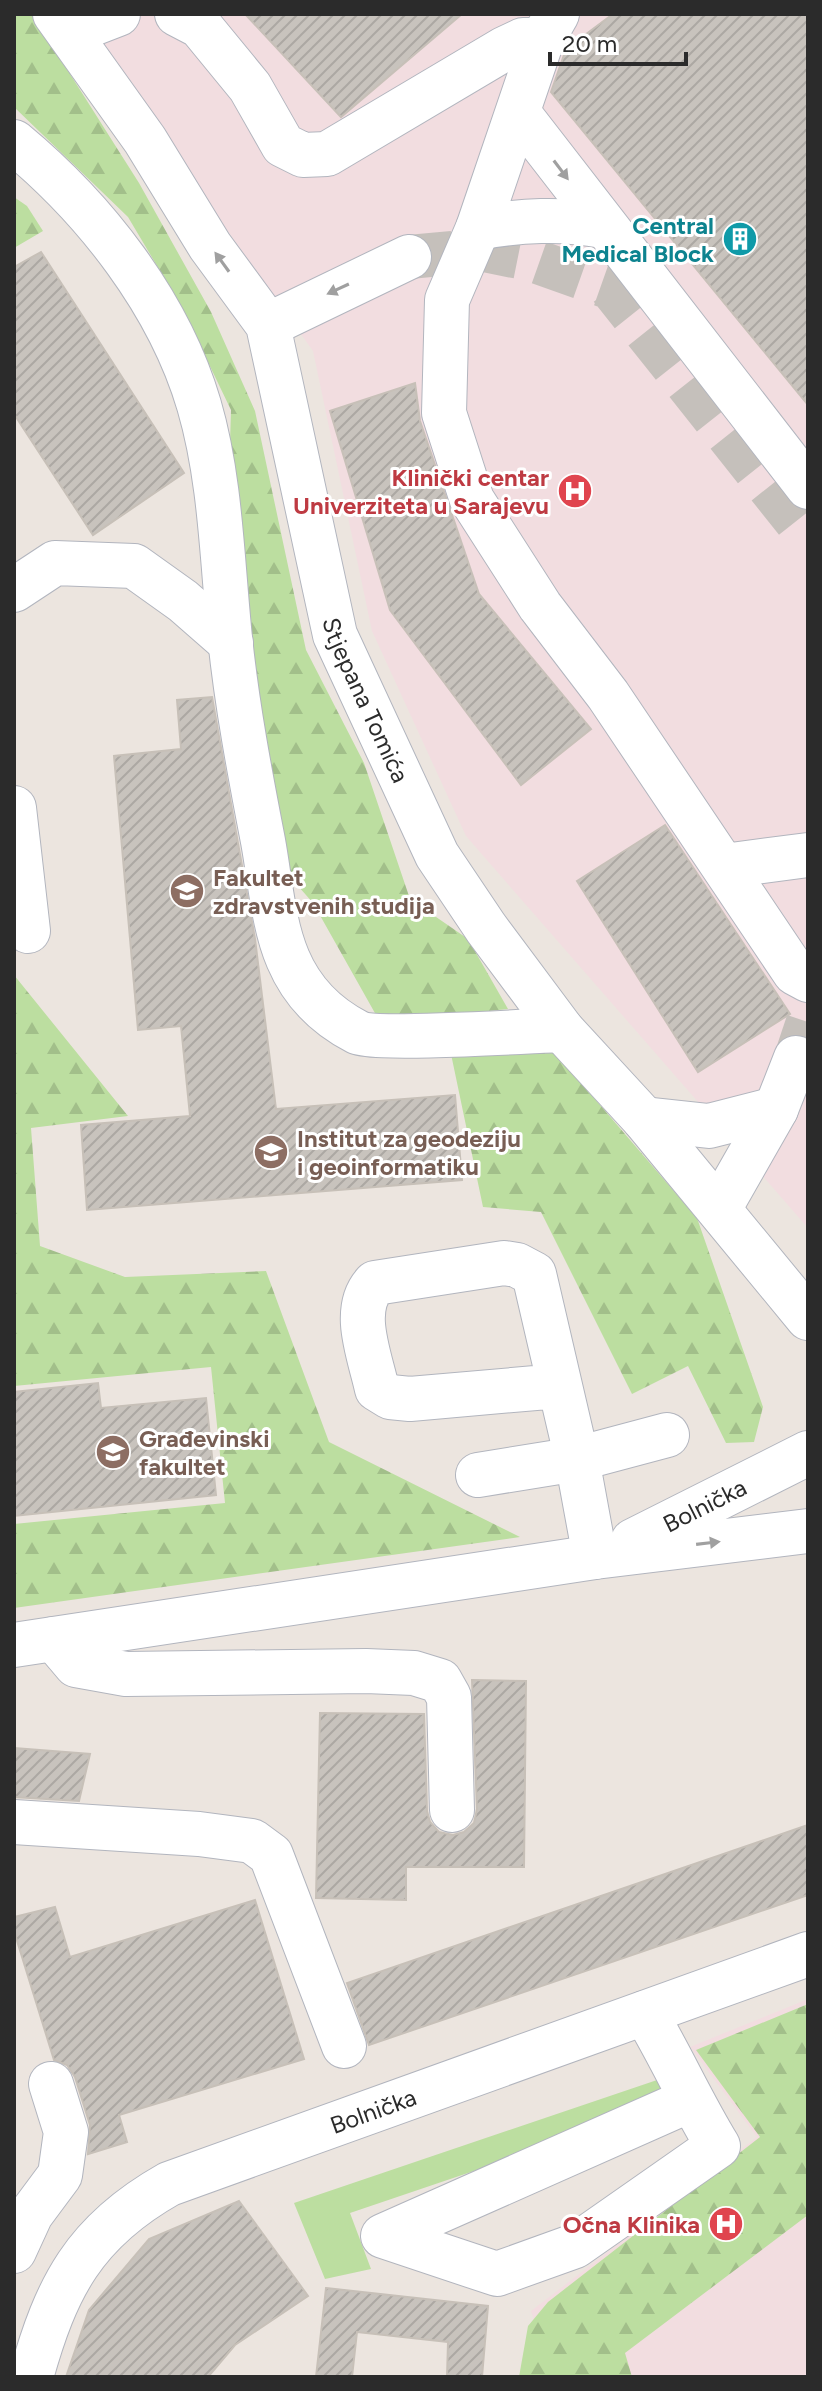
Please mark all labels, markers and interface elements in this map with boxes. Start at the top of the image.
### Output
scale bar [550,16,686,66]
text: 20 m [562,29,617,58]
one-way arrow [553,160,569,180]
place label: Central Medical Block [562,211,714,268]
building icon: Central Medical Block [721,220,759,258]
one-way arrow [214,251,230,272]
one-way arrow [327,282,350,296]
place label: Klinički centar Univerziteta u Sarajevu [293,463,549,520]
hospital icon: Klinički centar Univerziteta u Sarajevu [556,472,594,510]
street label: Stjepana Tomića [317,615,416,787]
place label: Fakultet zdravstvenih studija [213,863,435,920]
school or university icon: Fakultet zdravstvenih studija [168,872,206,910]
place label: Institut za geodeziju i geoinformatiku [297,1124,521,1181]
school or university icon: Institut za geodeziju i geoinformatiku [252,1133,290,1171]
place label: Građevinski fakultet [139,1424,269,1481]
school or university icon: Građevinski fakultet [94,1433,132,1471]
street label: Bolnička [658,1472,751,1538]
one-way arrow [695,1536,720,1549]
street label: Bolnička [326,2082,420,2139]
hospital icon: Očna Klinika [707,2205,745,2243]
place label: Očna Klinika [563,2210,700,2239]

